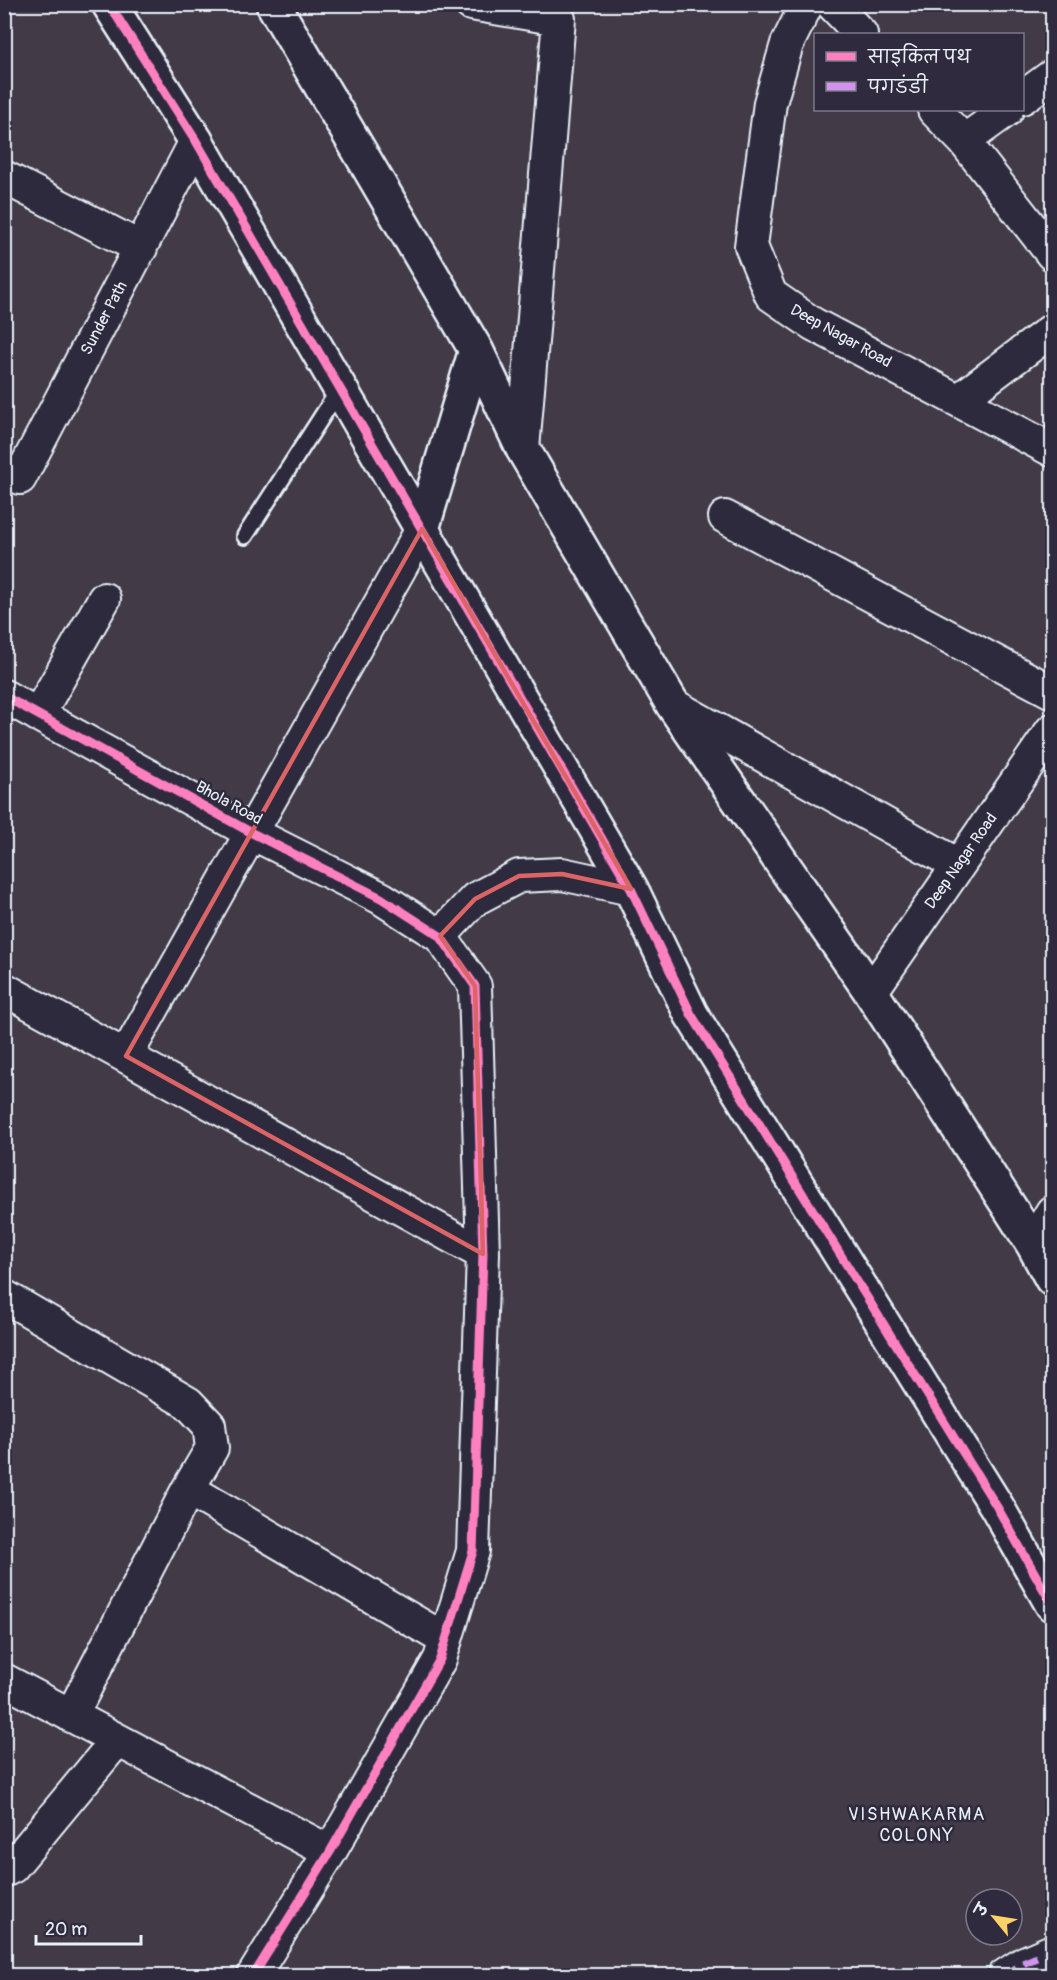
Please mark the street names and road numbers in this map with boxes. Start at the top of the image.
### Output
street label: Sunder Path [76,278,132,358]
street label: Deep Nagar Road [787,300,895,372]
street label: Bhola Road [192,777,266,829]
street label: Deep Nagar Road [920,809,1002,913]

